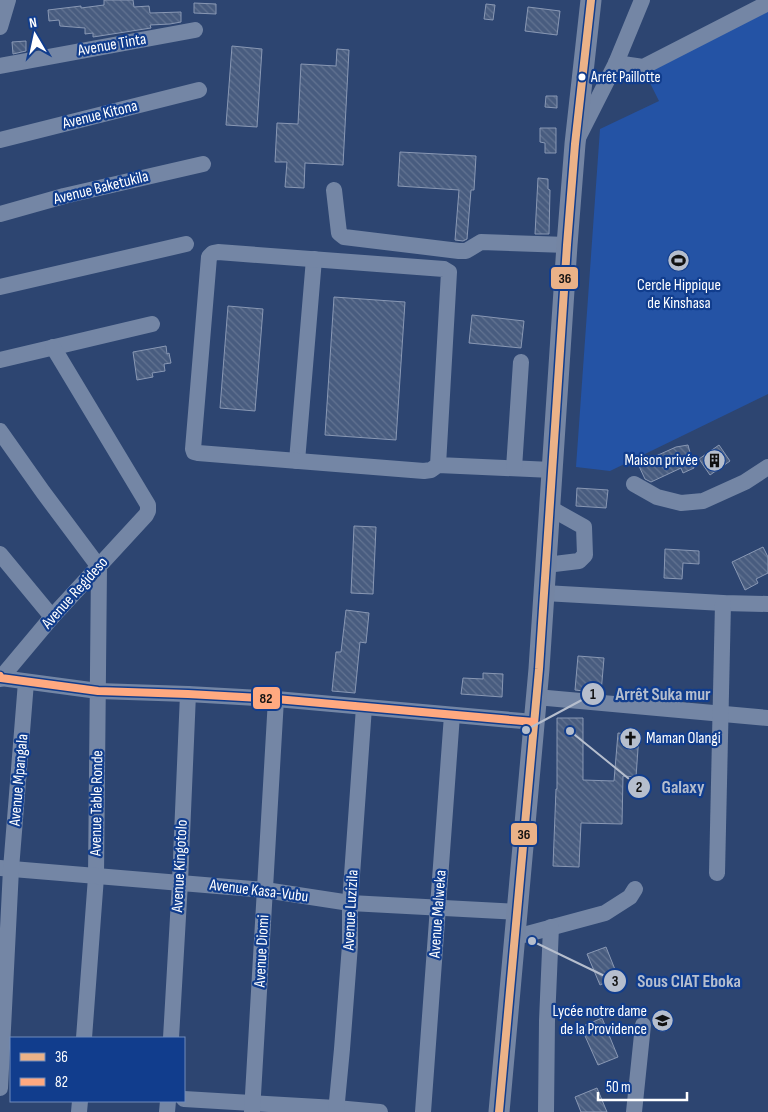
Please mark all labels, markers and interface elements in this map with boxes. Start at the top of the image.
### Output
north arrow [10,10,60,60]
text: N [28,14,38,32]
street label: Avenue Tinta [75,30,148,61]
place label: Arrêt Paillotte [590,68,661,87]
marker: Arrêt Paillotte [577,72,587,82]
street label: Avenue Kitona [60,97,139,134]
street label: Avenue Baketukila [51,167,150,209]
sports icon: Cercle Hippique de Kinshasa [667,249,691,273]
line badge: 36 [550,266,579,290]
text: 36 [559,270,572,287]
place label: Cercle Hippique de Kinshasa [637,276,721,313]
building icon: Maison privée [702,448,726,472]
place label: Maison privée [624,451,698,470]
street label: Avenue Regideso [37,553,112,634]
callout: Arrêt Suka mur [581,678,721,711]
text: Arrêt Suka mur [614,684,711,705]
text: 1 [590,685,596,704]
line badge: 82 [252,686,281,710]
text: 82 [260,690,272,707]
church icon: Maman Olangi [618,726,642,750]
place label: Maman Olangi [646,729,721,748]
street label: Avenue Mpangala [5,733,32,828]
street label: Avenue Table Ronde [87,750,107,857]
callout: Galaxy [626,771,714,804]
text: Galaxy [662,777,705,798]
text: 2 [636,778,642,797]
street label: Avenue Kingotolo [168,819,192,914]
line badge: 36 [510,822,538,846]
text: 36 [518,826,531,843]
street label: Avenue Luzizila [339,869,363,952]
street label: Avenue Malweka [425,869,451,960]
street label: Avenue Kasa-Vubu [208,875,309,906]
street label: Avenue Diomi [251,914,273,989]
callout: Sous CIAT Eboka [603,965,751,998]
text: Sous CIAT Eboka [637,971,741,992]
text: 3 [612,972,619,991]
place label: Lycée notre dame de la Providence [552,1002,647,1039]
school or university icon: Lycée notre dame de la Providence [651,1008,675,1032]
legend [10,1037,185,1102]
text: 36 [55,1048,68,1067]
scale bar [598,1070,687,1102]
text: 82 [55,1073,68,1092]
text: 50 m [606,1078,631,1097]

